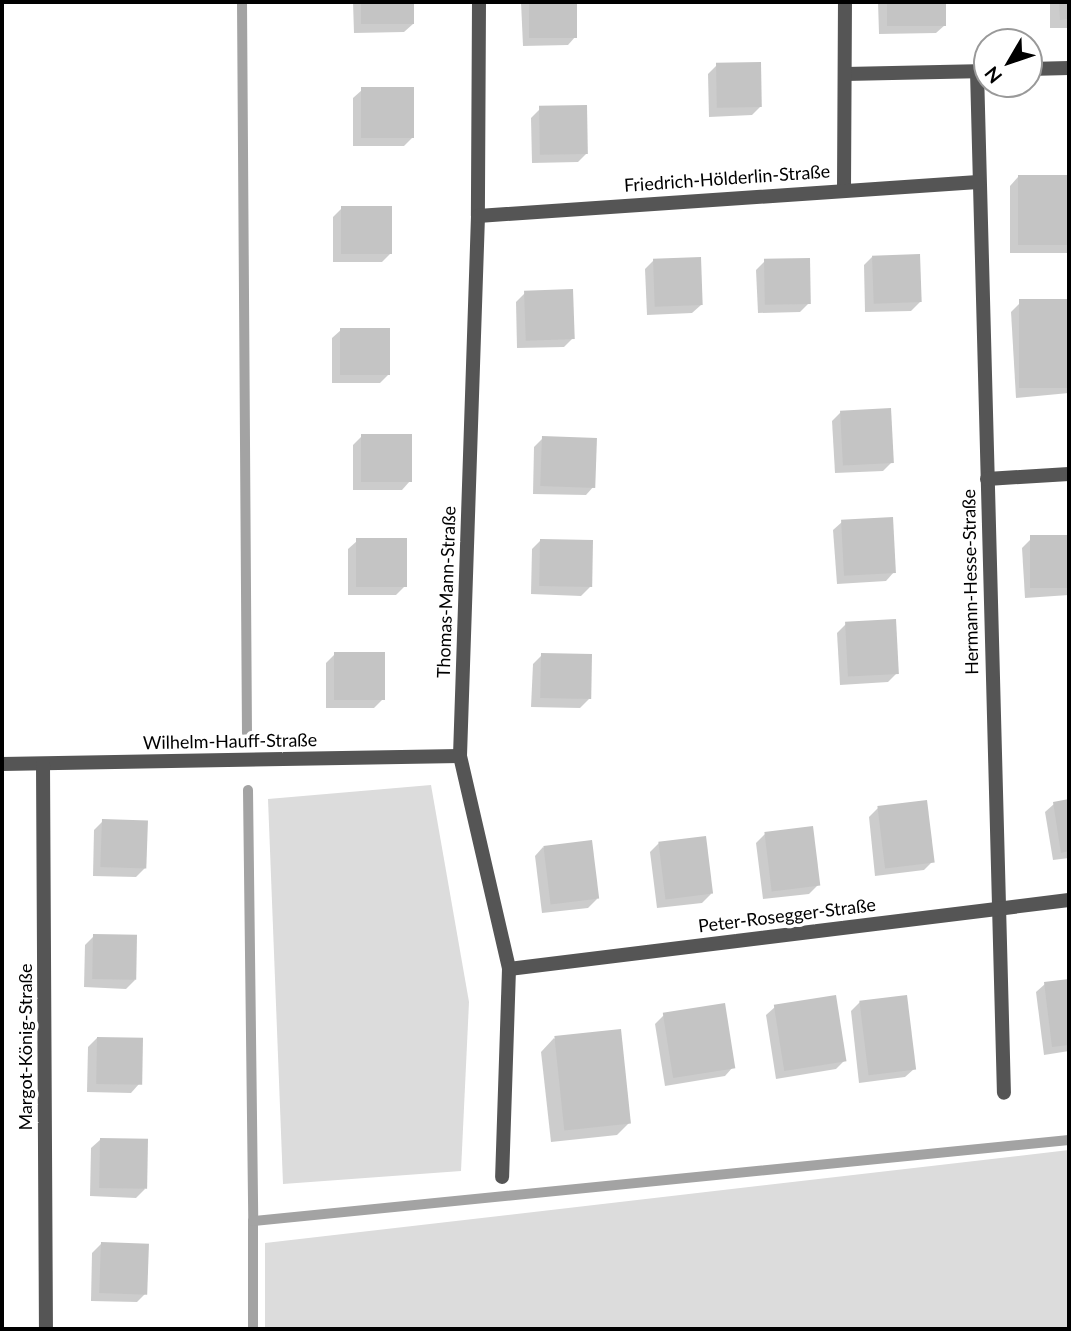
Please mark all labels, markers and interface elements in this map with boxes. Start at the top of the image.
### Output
north arrow [973,28,1043,98]
text: N [979,62,1006,88]
street label: Friedrich-Hölderlin-Straße [623,160,831,196]
street label: Hermann-Hesse-Straße [958,489,982,675]
street label: Thomas-Mann-Straße [432,506,460,678]
street label: Wilhelm-Hauff-Straße [143,729,317,753]
street label: Peter-Rosegger-Straße [697,893,877,937]
street label: Margot-König-Straße [14,963,36,1131]

